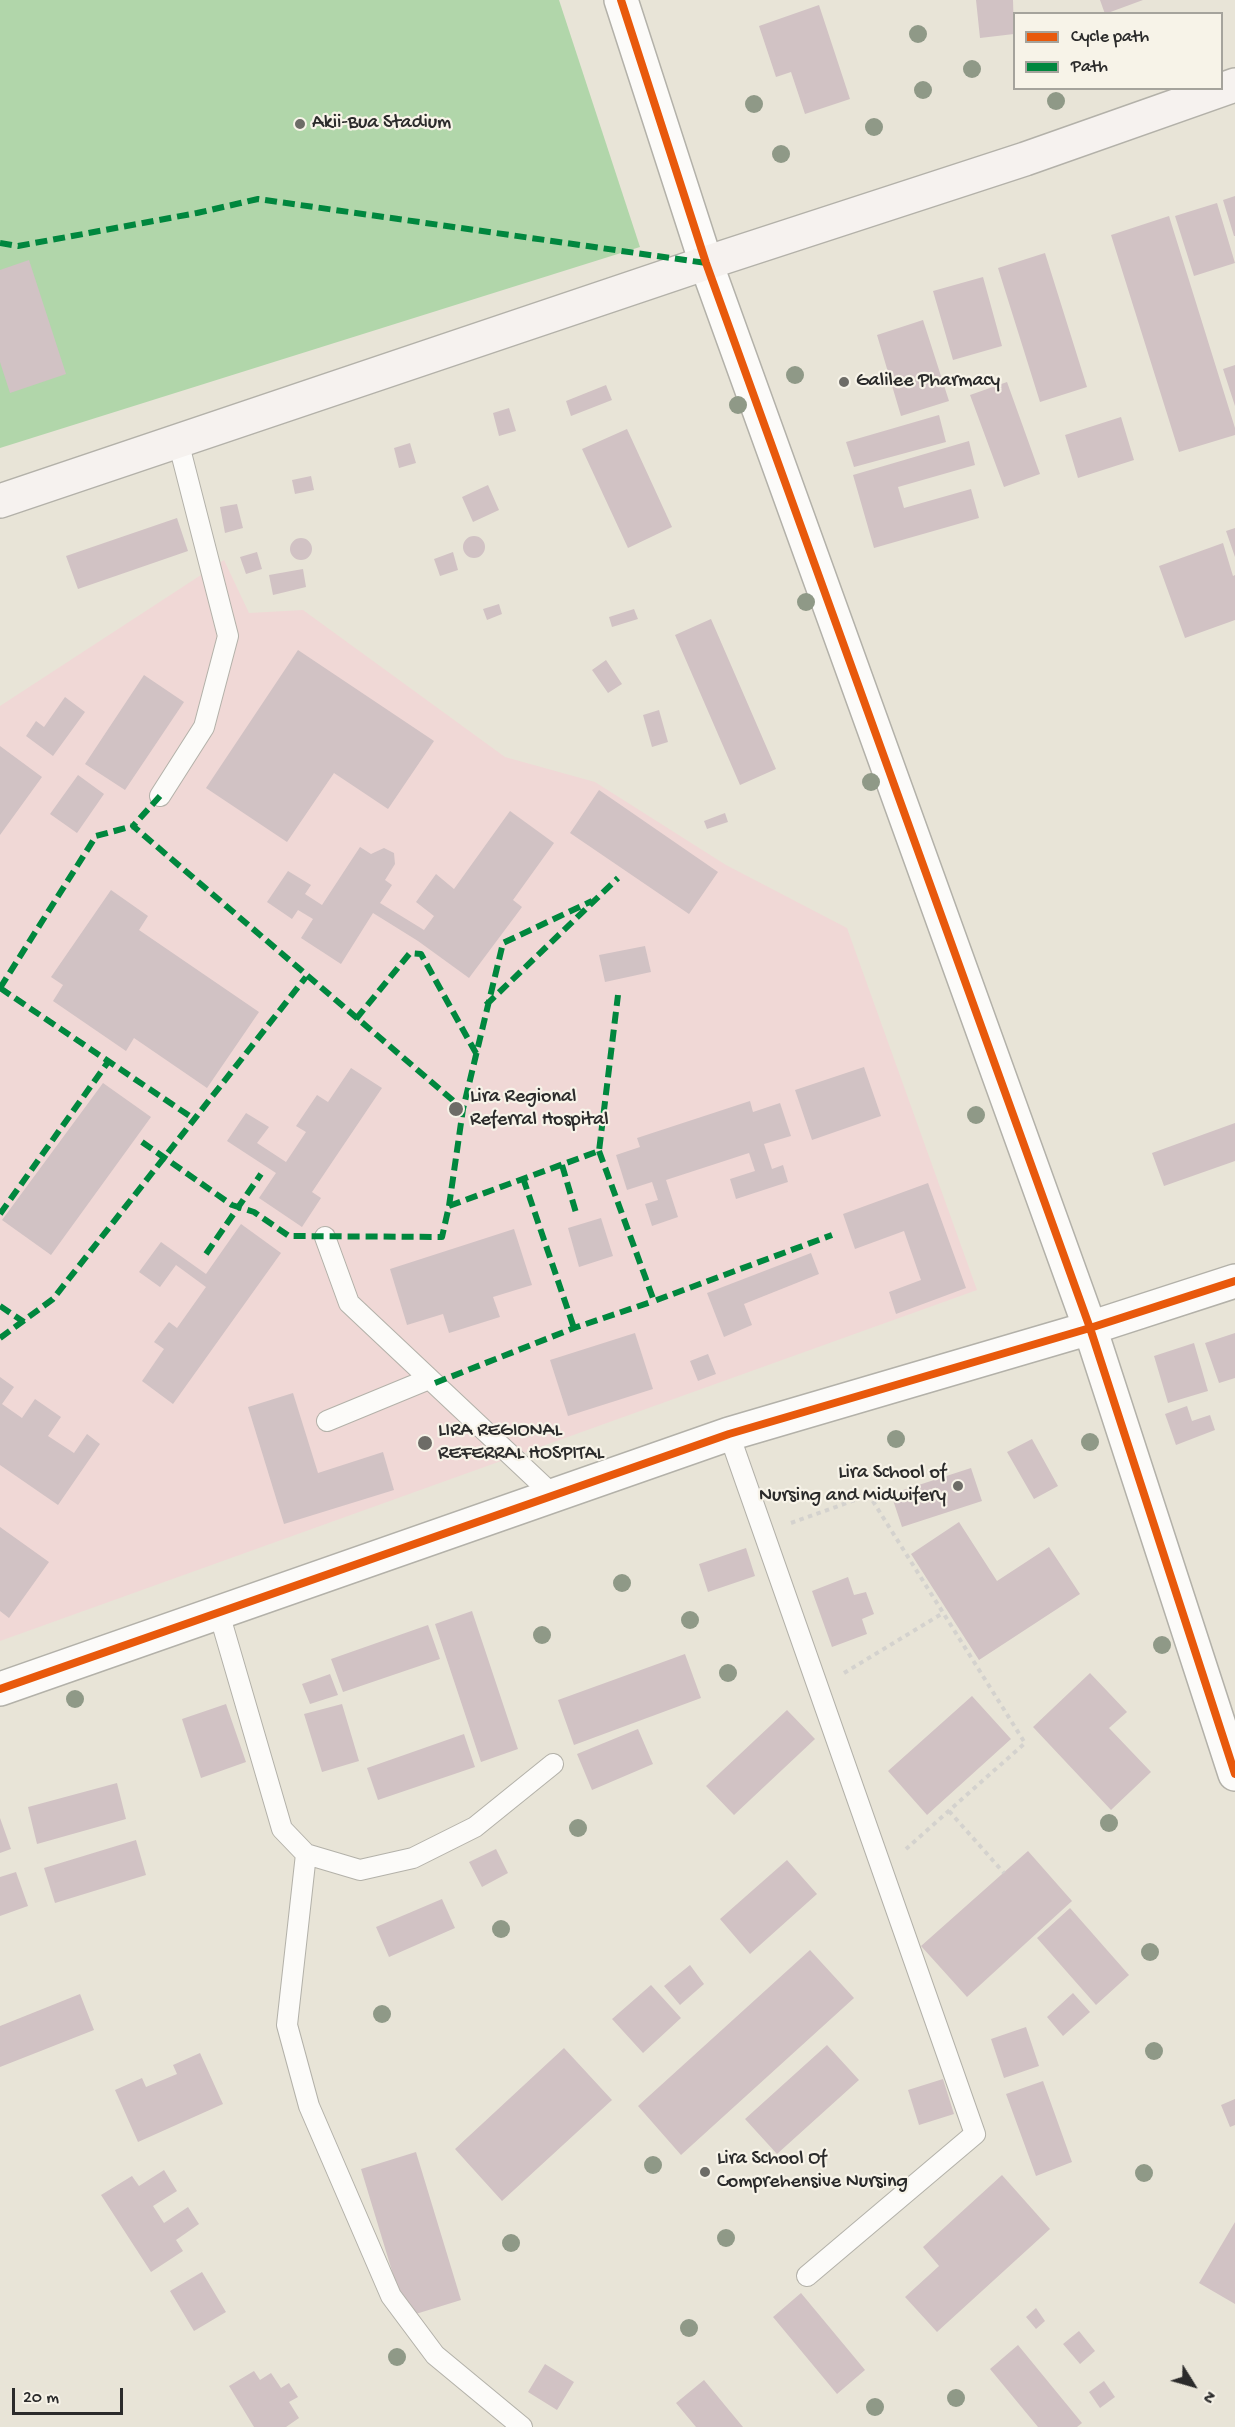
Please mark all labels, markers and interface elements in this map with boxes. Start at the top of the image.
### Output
legend [1013,12,1223,90]
text: Cycle path [1071,27,1149,48]
text: Path [1071,57,1108,78]
place label: Akii-Bua Stadium [312,112,451,136]
marker: Akii-Bua Stadium [293,117,307,131]
place label: Galilee Pharmacy [856,370,1000,394]
marker: Galilee Pharmacy [837,375,851,389]
place label: Lira Regional Referral Hospital [470,1086,609,1133]
marker: Lira Regional Referral Hospital [447,1100,465,1118]
place label: LIRA REGIONAL REFERRAL HOSPITAL [438,1420,604,1467]
marker: LIRA REGIONAL REFERRAL HOSPITAL [416,1434,434,1452]
place label: Lira School of Nursing and Midwifery [759,1462,946,1509]
marker: Lira School of Nursing and Midwifery [951,1479,965,1493]
place label: Lira School Of Comprehensive Nursing [717,2148,908,2195]
marker: Lira School Of Comprehensive Nursing [698,2165,712,2179]
north arrow [1163,2355,1223,2415]
scale bar [15,2376,126,2414]
text: N [1197,2386,1219,2406]
text: 20 m [23,2388,59,2409]

